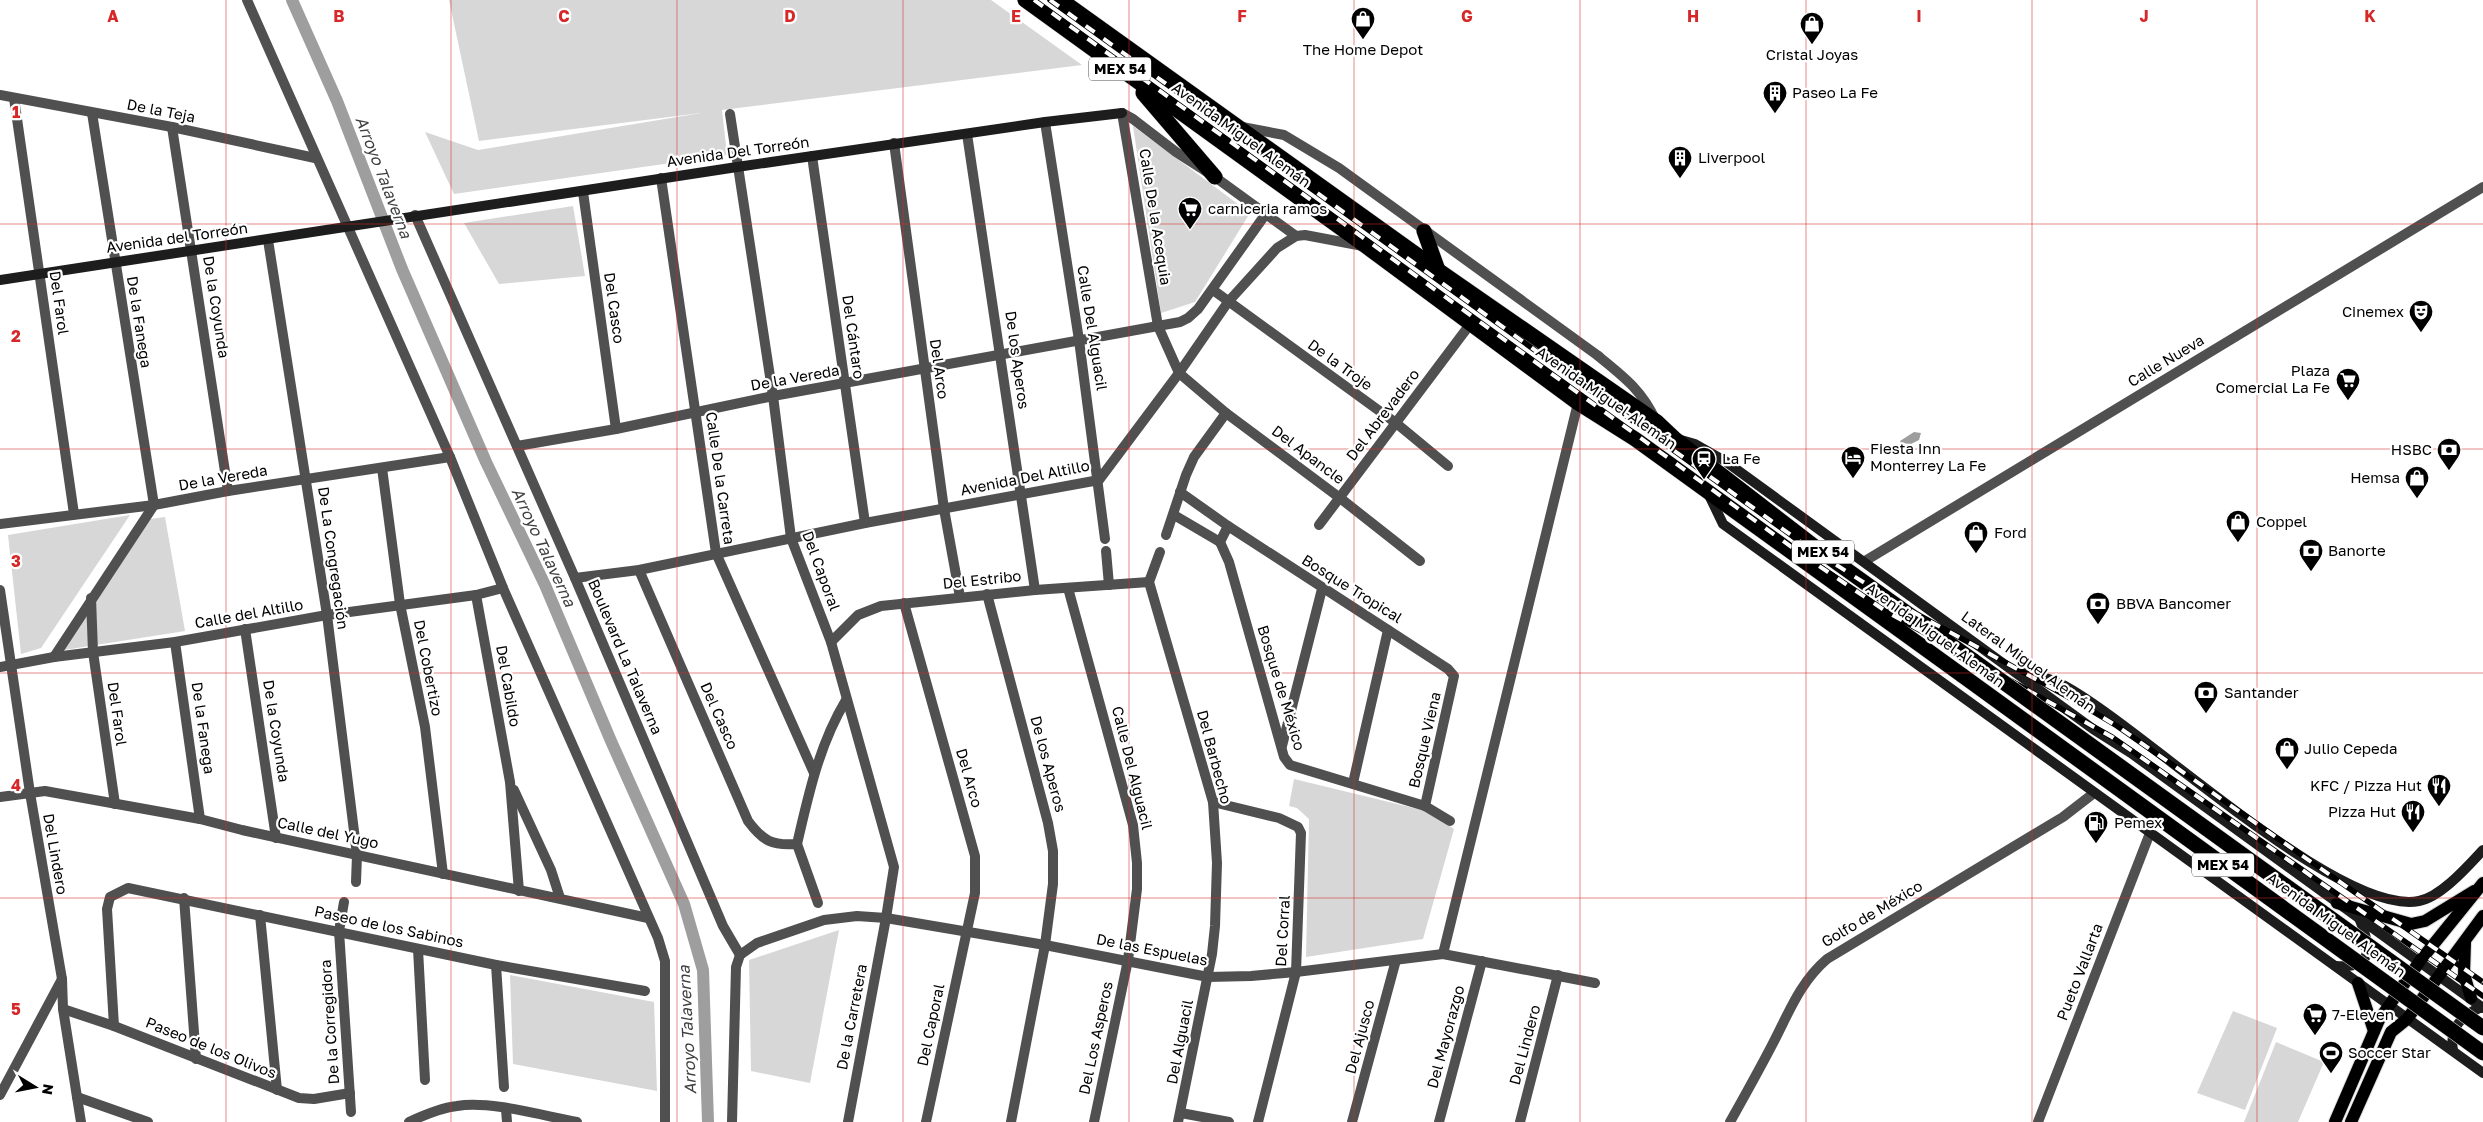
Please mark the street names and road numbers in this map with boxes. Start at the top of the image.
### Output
road number: MEX 54 [1089,58,1151,80]
street label: Avenida Miguel Alemán [1169,78,1315,191]
street label: De la Teja [126,95,197,125]
street label: Avenida Del Torreón [665,132,810,170]
street label: Calle De la Acequia [1136,147,1176,286]
street label: Avenida del Torreón [105,218,249,256]
street label: De la Coyunda [200,254,234,359]
street label: Calle Del Alguacil [1074,264,1112,392]
street label: Del Farol [47,270,73,336]
street label: Del Casco [601,271,629,345]
street label: De la Fanega [124,275,156,369]
street label: Del Cántaro [839,294,869,380]
street label: De los Aperos [1002,310,1034,410]
street label: Calle Nueva [2124,330,2207,390]
street label: De la Troje [1305,335,1377,394]
street label: Del Arco [927,338,953,400]
street label: Avenida Miguel Alemán [1533,342,1680,453]
street label: De la Vereda [749,360,841,394]
street label: Del Abrevadero [1342,365,1423,464]
street label: Calle De la Carreta [703,410,739,545]
street label: Del Apancle [1269,421,1349,488]
street label: Avenida Del Altillo [959,456,1091,498]
street label: De la Vereda [177,460,269,494]
street label: De La Congregación [315,485,353,630]
street label: Del Caporal [799,528,845,613]
road number: MEX 54 [1792,540,1854,564]
street label: Bosque Tropical [1299,550,1406,626]
street label: Del Estribo [942,566,1022,592]
street label: Boulevard La Talaverna [585,576,667,737]
street label: Avenida Miguel Alemán [1863,578,2009,691]
street label: Calle del Altillo [193,595,304,631]
street label: Lateral Miguel Alemán [1958,607,2099,716]
street label: Del Cobertizo [411,618,447,717]
street label: Bosque de México [1254,623,1310,753]
street label: Del Cabildo [493,644,525,728]
street label: De la Coyunda [260,678,294,783]
street label: Del Casco [697,679,743,752]
street label: Del Farol [105,681,131,747]
street label: De la Fanega [189,681,219,775]
street label: Bosque Viena [1404,690,1444,790]
street label: Calle Del Alguacil [1109,704,1157,831]
street label: Del Barbecho [1194,708,1236,806]
street label: De los Aperos [1027,714,1070,814]
street label: Del Arco [953,746,987,809]
street label: Del Lindero [40,812,72,896]
street label: Calle del Yugo [276,813,380,852]
road number: MEX 54 [2192,854,2254,876]
street label: Avenida Miguel Alemán [2264,868,2410,981]
street label: Golfo de México [1818,876,1925,950]
street label: Del Corral [1271,894,1293,967]
street label: Paseo de los Sabinos [313,901,465,951]
street label: Pueto Vallarta [2052,920,2106,1023]
street label: De las Espuelas [1095,929,1210,969]
street label: De la Corregidora [316,959,342,1085]
street label: De la Carretera [832,962,870,1071]
street label: Del Los Asperos [1074,979,1116,1096]
street label: Del Caporal [913,982,948,1068]
street label: Del Mayorazgo [1423,983,1467,1090]
street label: Del Alguacil [1162,998,1196,1086]
street label: Del Ajusco [1341,998,1378,1076]
street label: Del Lindero [1505,1003,1543,1087]
street label: Paseo de los Olivos [143,1013,279,1082]

